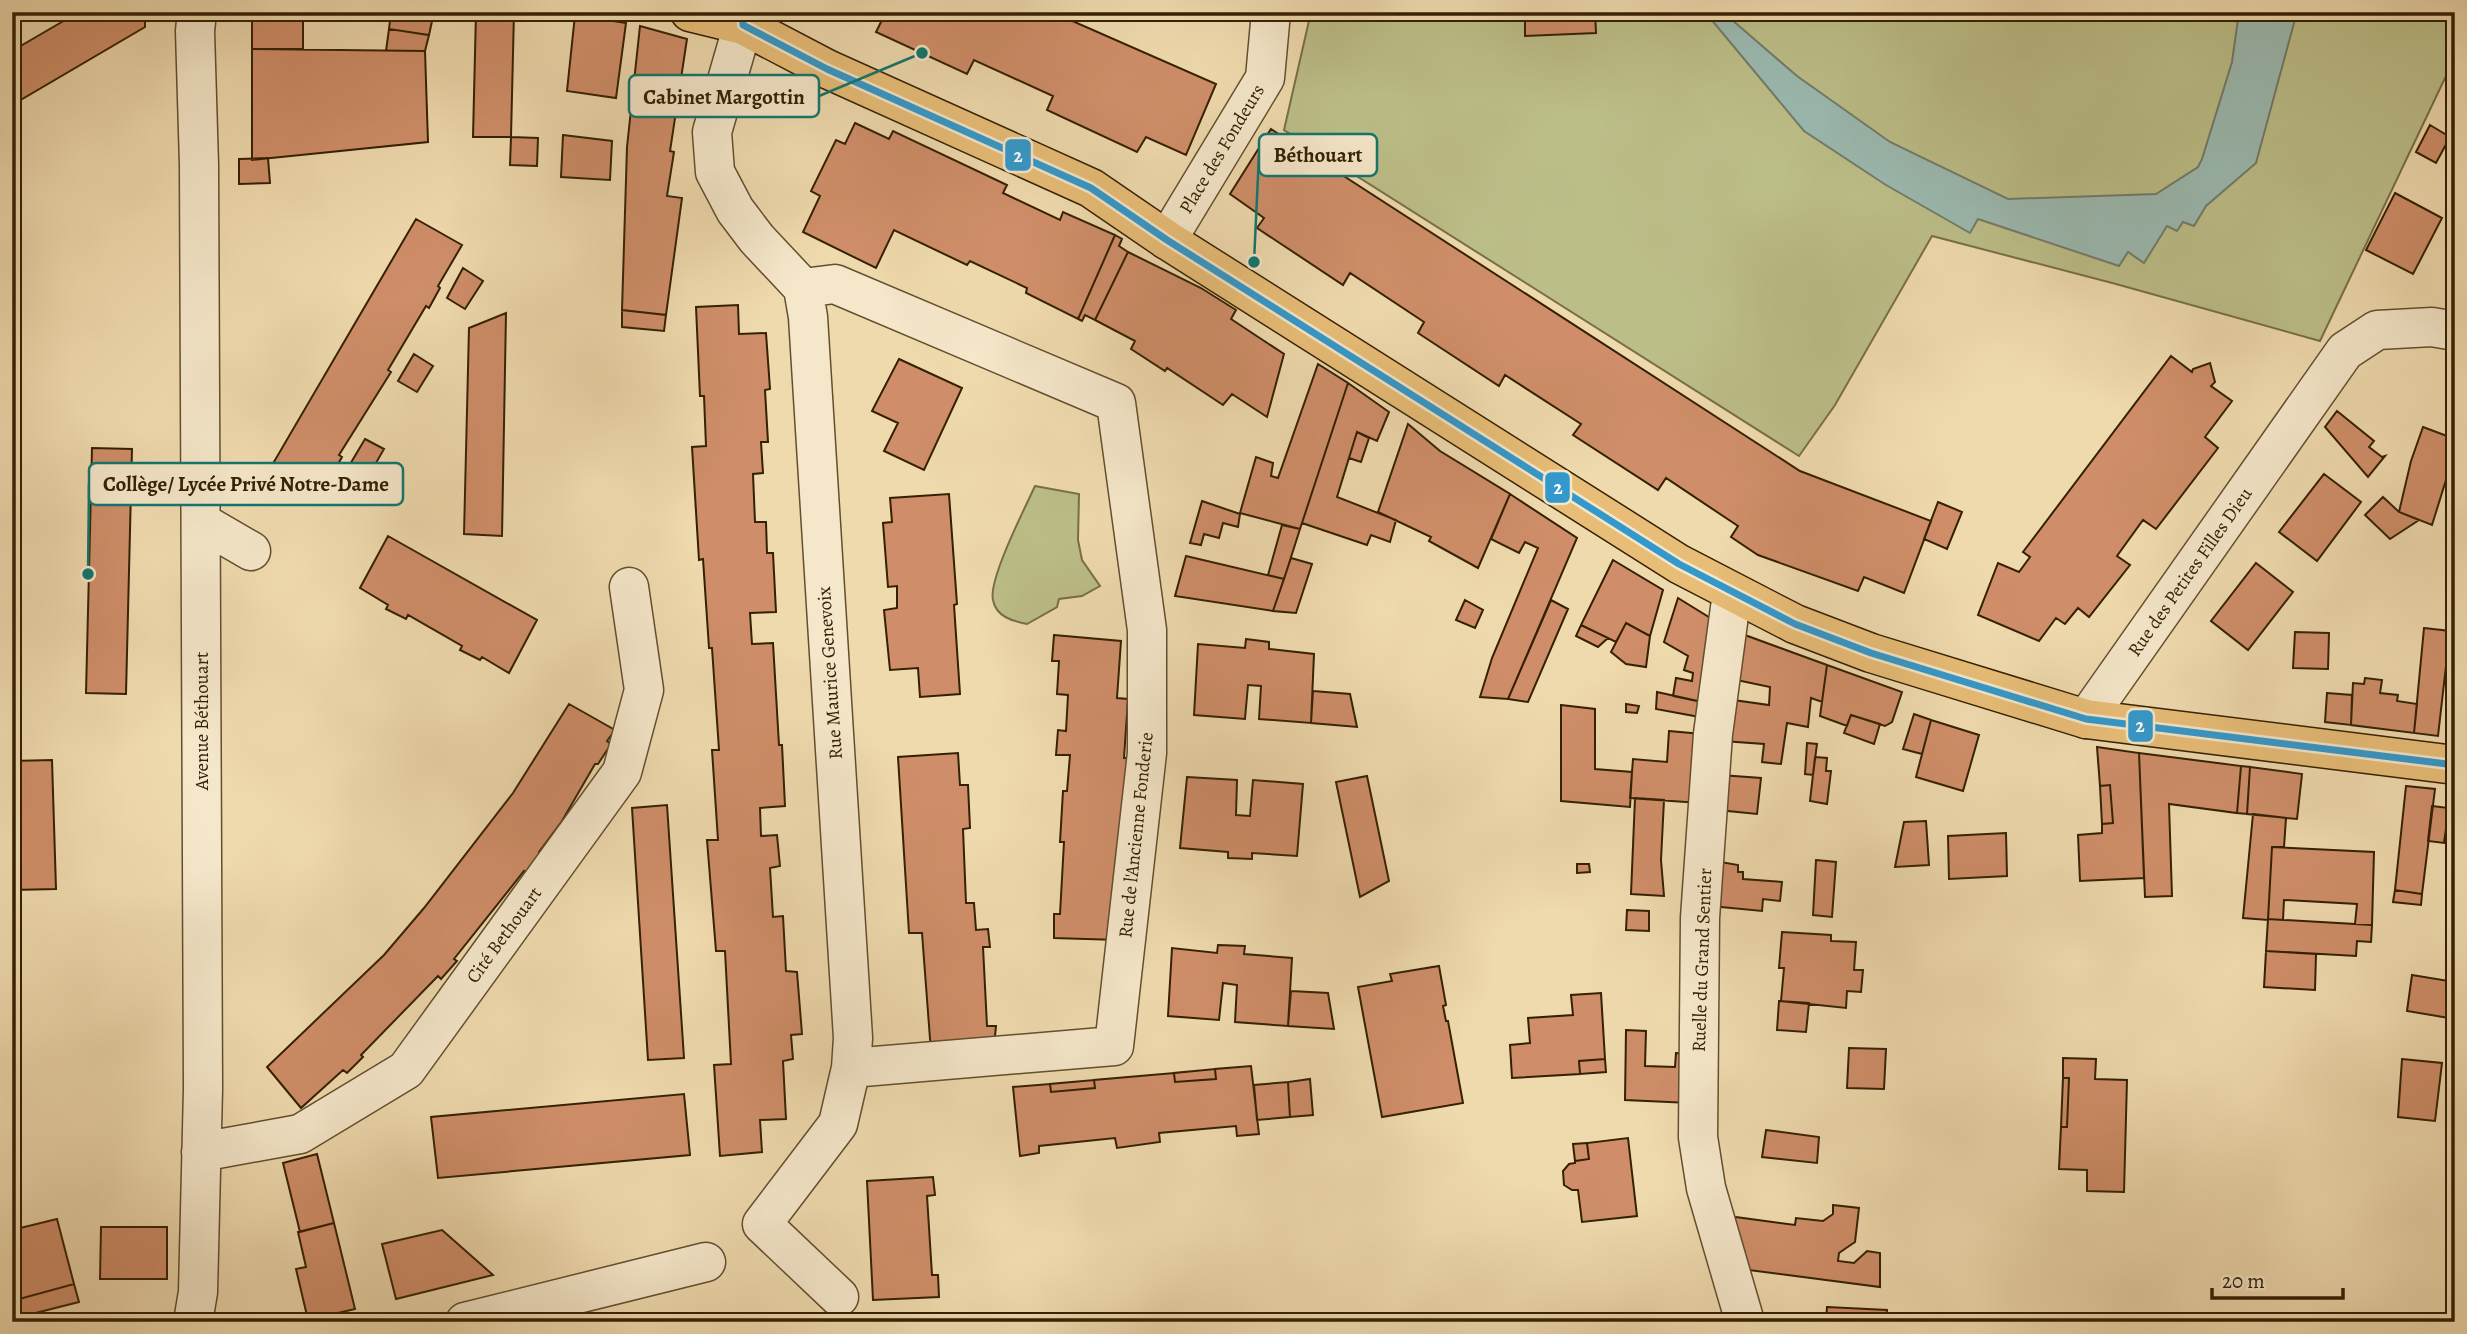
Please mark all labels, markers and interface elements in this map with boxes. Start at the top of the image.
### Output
callout: Cabinet Margottin [629,75,819,117]
street label: Place des Fondeurs [1173,79,1271,219]
text: Cabinet Margottin [643,83,805,111]
callout: Béthouart [1259,134,1377,176]
line badge: 2 [1004,138,1032,172]
text: Béthouart [1273,141,1363,169]
text: 2 [1013,143,1023,169]
callout: Collège/ Lycée Privé Notre-Dame [89,463,403,505]
text: Collège/ Lycée Privé Notre-Dame [103,470,389,498]
line badge: 2 [1544,471,1571,504]
text: 2 [1553,475,1563,501]
street label: Rue des Petites Filles Dieu [2122,482,2259,662]
street label: Rue Maurice Genevoix [811,586,849,760]
street label: Avenue Béthouart [189,652,215,791]
line badge: 2 [2127,709,2154,743]
text: 2 [2135,713,2145,739]
street label: Rue de l'Ancienne Fonderie [1112,731,1160,939]
street label: Ruelle du Grand Sentier [1686,867,1718,1053]
street label: Cité Bethouart [460,881,548,989]
scale bar [2212,1257,2343,1301]
text: 20 m [2222,1267,2265,1295]

